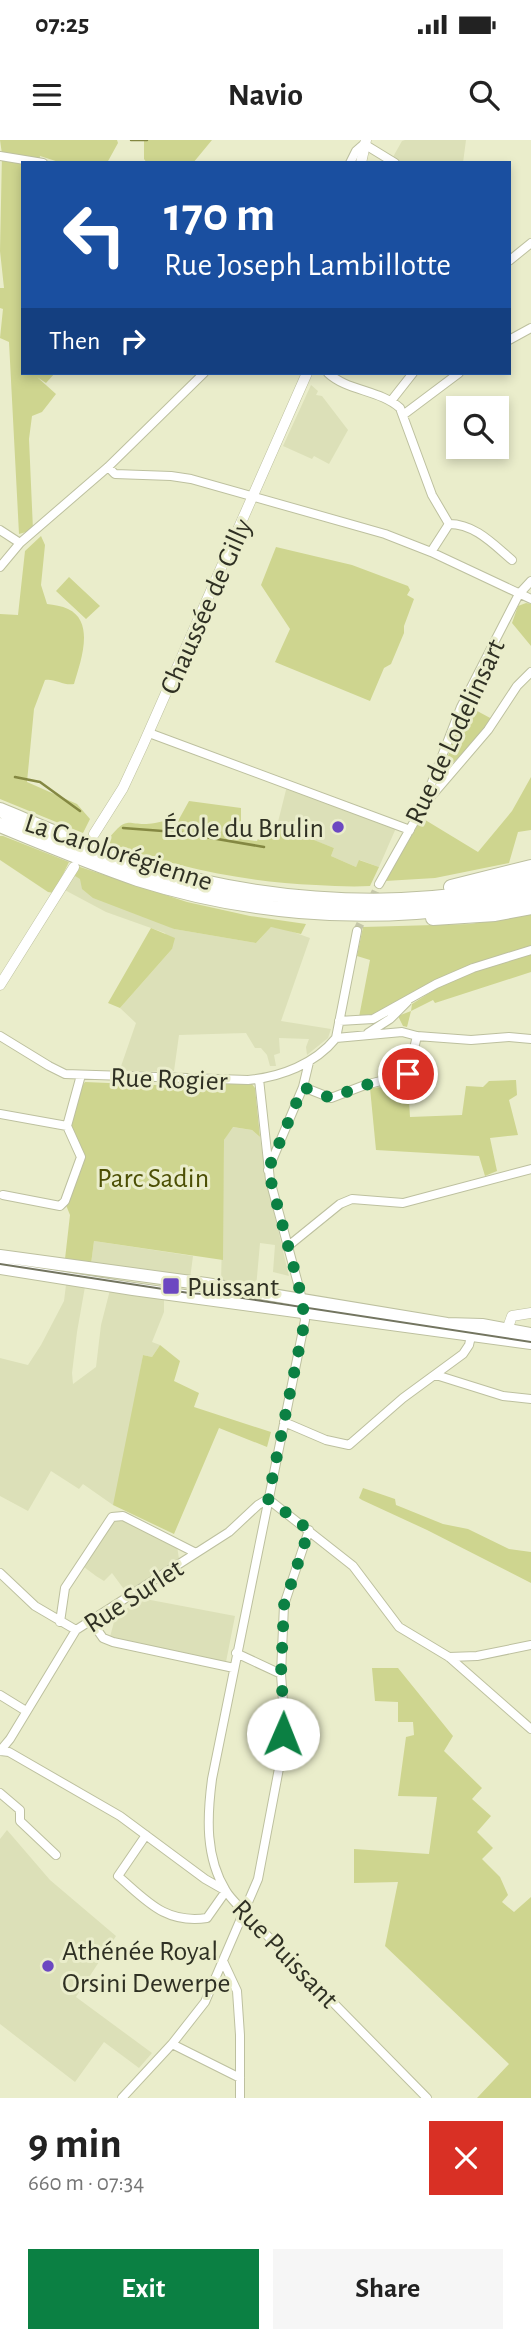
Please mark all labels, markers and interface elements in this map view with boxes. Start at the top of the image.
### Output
text: 07:25 [35,11,89,37]
icon: menu [28,76,66,114]
icon: search [465,76,503,114]
text: Navio [228,79,303,111]
icon: left [49,189,140,280]
text: 170 m [164,191,275,240]
text: Rue Joseph Lambillotte [164,249,451,281]
icon: right [114,322,152,360]
text: Then [49,328,100,354]
map controls [446,396,509,459]
button: search [446,396,509,459]
street label: Chaussée de Gilly [156,515,258,699]
street label: Rue de Lodelinsart [401,635,511,829]
street label: La Carolorégienne [21,809,216,897]
place label: École du Brulin [163,812,324,843]
marker: École du Brulin [330,819,346,835]
pin [378,1044,438,1104]
icon: arrive [389,1055,427,1093]
street label: Rue Rogier [110,1064,228,1096]
park label: Parc Sadin [97,1165,209,1193]
place label: Puissant [187,1274,279,1302]
marker: Puissant [161,1276,181,1296]
street label: Rue Surlet [80,1554,189,1639]
position arrow [246,1697,320,1771]
street label: Rue Puissant [226,1895,343,2014]
place label: Athénée Royal Orsini Dewerpe [62,1938,230,1998]
marker: Athénée Royal Orsini Dewerpe [40,1958,56,1974]
button: close [429,2121,503,2195]
text: 9 min [28,2123,122,2165]
text: 660 m · 07:34 [28,2172,144,2195]
button: Exit [28,2249,259,2329]
button: Share [273,2249,503,2329]

